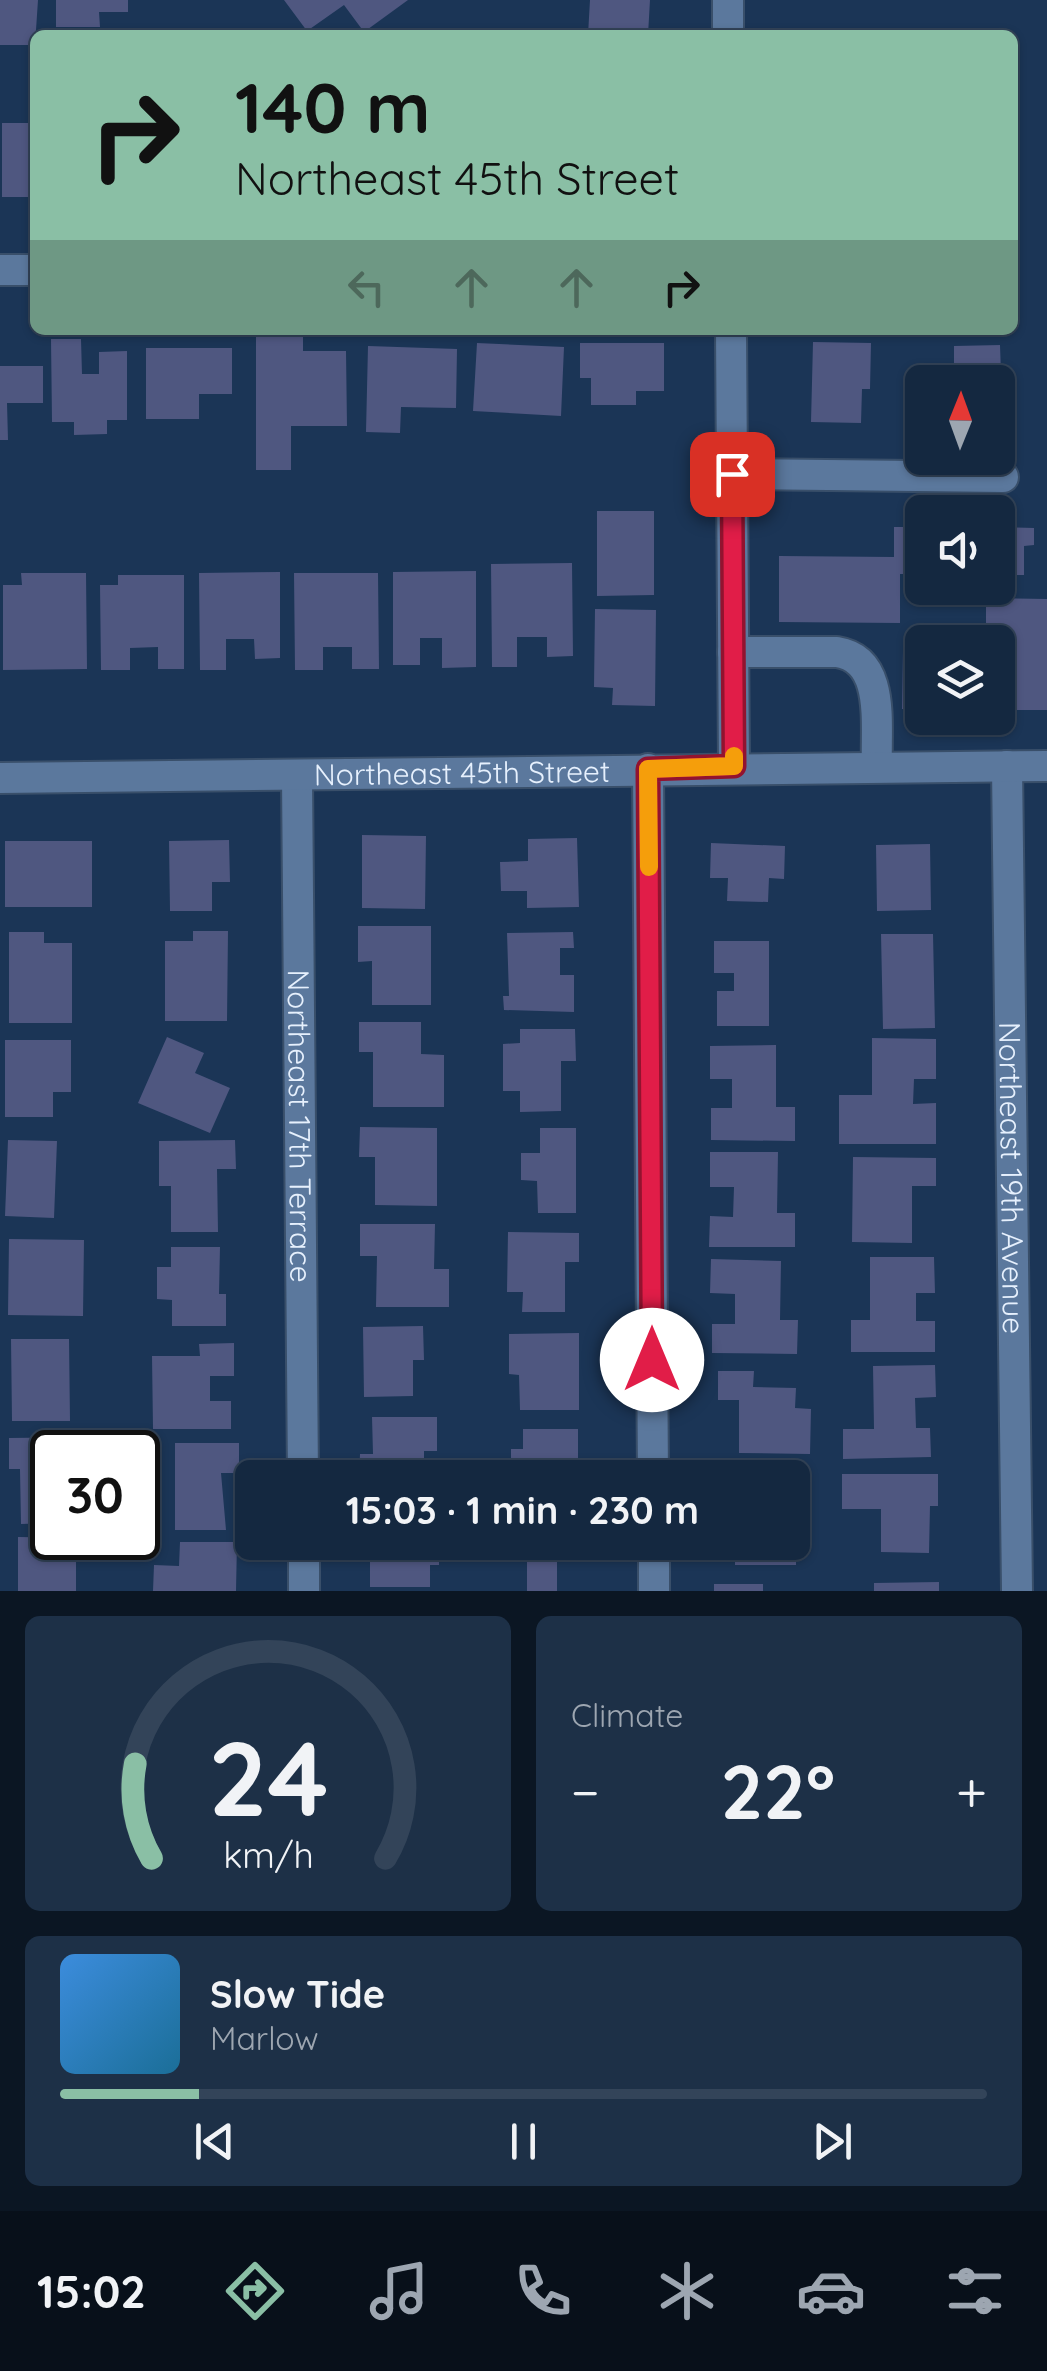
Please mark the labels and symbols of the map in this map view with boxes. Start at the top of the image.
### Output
north arrow [905,365,1015,475]
pin [690,432,775,517]
street label: Northeast 45th Street [314,752,610,793]
street label: Northeast 17th Terrace [280,969,320,1283]
street label: Northeast 19th Avenue [991,1022,1033,1334]
position arrow [600,1308,704,1412]
speed limit sign: 30 [30,1430,160,1560]

